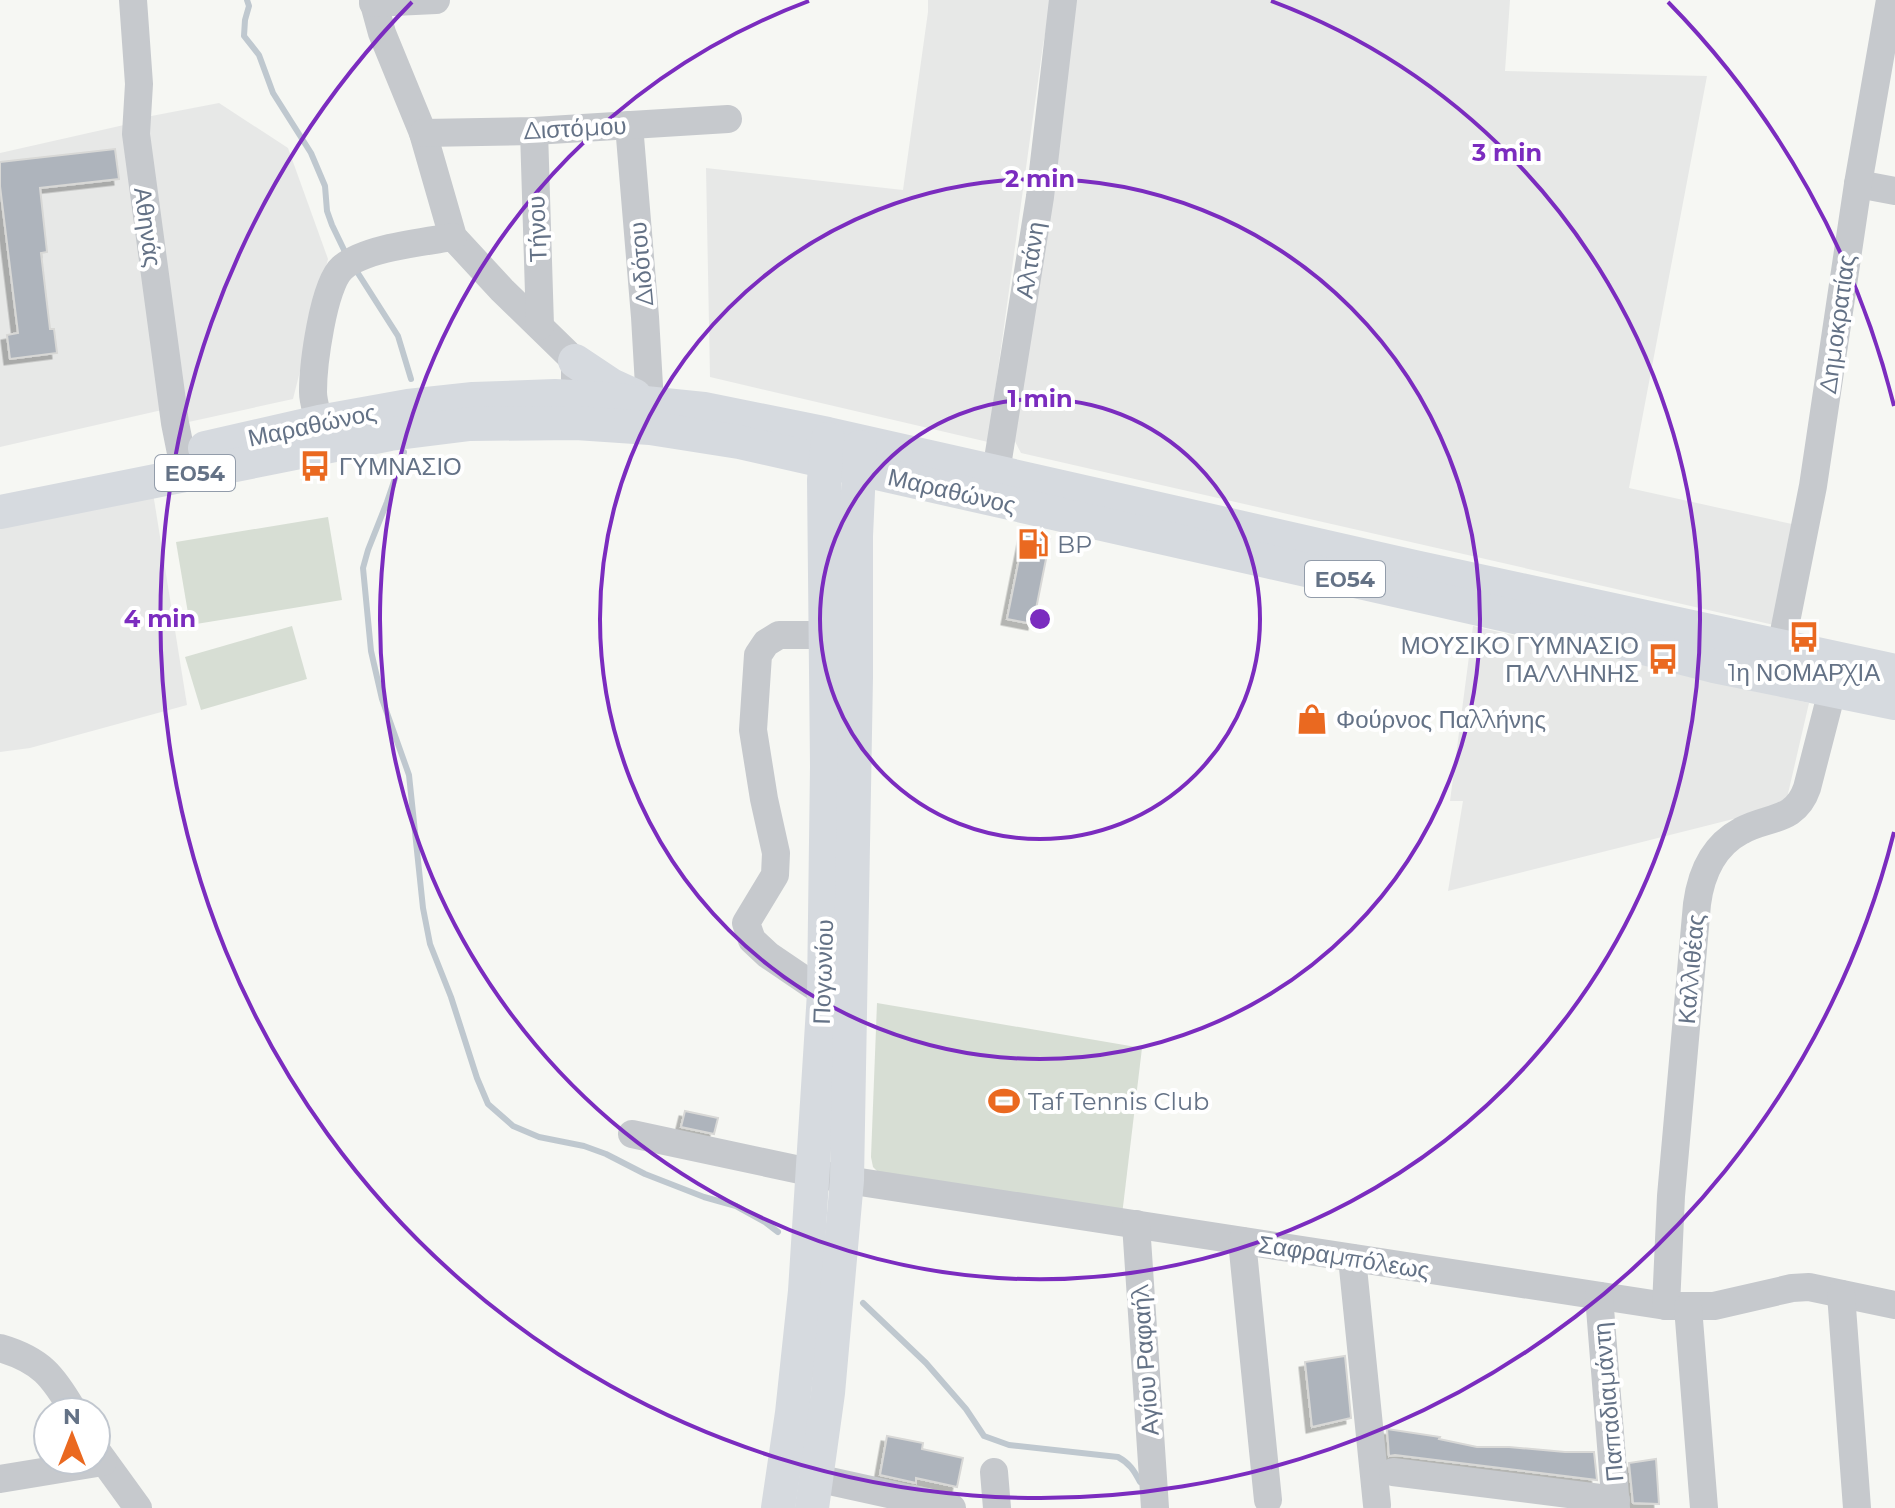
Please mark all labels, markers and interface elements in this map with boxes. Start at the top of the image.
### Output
street label: Διστόμου [523,111,627,145]
text: 3 min [1471,138,1542,167]
text: 2 min [1005,164,1075,193]
street label: Αθηνάς [128,185,168,269]
street label: Τήνου [521,195,553,263]
street label: Αλτάνη [1010,220,1050,300]
street label: Διδότου [623,221,659,307]
street label: Δημοκρατίας [1813,253,1861,395]
text: 1 min [1007,384,1073,413]
street label: Μαραθώνος [245,397,379,453]
bus stop icon: ΓΥΜΝΑΣΙΟ [298,449,332,483]
place label: ΓΥΜΝΑΣΙΟ [339,452,462,481]
road number: ΕΟ54 [155,455,235,491]
street label: Μαραθώνος [885,462,1019,520]
fuel station icon: BP [1016,527,1050,561]
place label: BP [1057,530,1092,559]
road number: ΕΟ54 [1305,561,1385,597]
text: 4 min [124,604,196,633]
centre of rings [1026,605,1054,633]
bus stop icon: 1η ΝΟΜΑΡΧΙΑ [1787,620,1821,654]
place label: ΜΟΥΣΙΚΟ ΓΥΜΝΑΣΙΟ ΠΑΛΛΗΝΗΣ [1401,631,1639,688]
bus stop icon: ΜΟΥΣΙΚΟ ΓΥΜΝΑΣΙΟ ΠΑΛΛΗΝΗΣ [1646,642,1680,676]
place label: 1η ΝΟΜΑΡΧΙΑ [1728,658,1880,687]
shop icon: Φούρνος Παλλήνης [1295,702,1329,736]
place label: Φούρνος Παλλήνης [1336,705,1546,734]
street label: Καλλιθέας [1672,913,1710,1025]
street label: Πογωνίου [807,919,839,1025]
sports icon: Taf Tennis Club [987,1084,1021,1118]
place label: Taf Tennis Club [1028,1087,1209,1116]
street label: Σαφραμπόλεως [1256,1229,1432,1285]
street label: Αγίου Ραφαήλ [1125,1284,1165,1436]
street label: Παπαδιαμάντη [1587,1321,1629,1483]
north arrow [32,1396,112,1476]
text: N [63,1403,81,1430]

